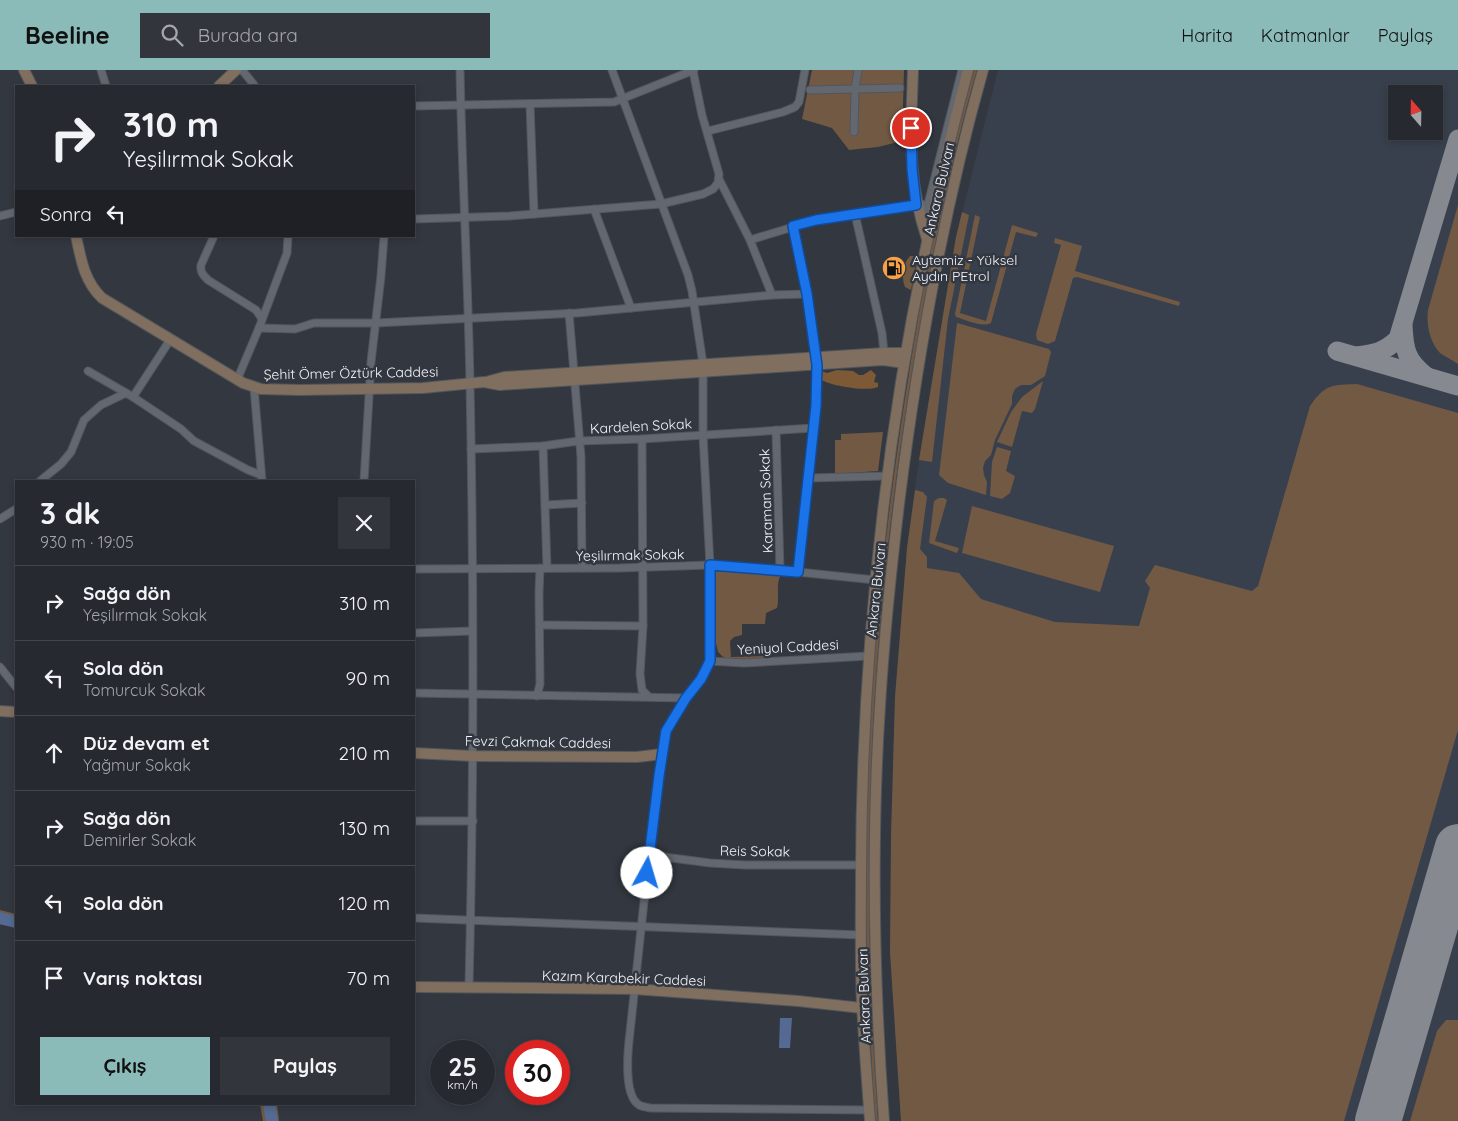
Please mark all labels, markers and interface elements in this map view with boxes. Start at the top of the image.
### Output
search box [140,13,490,58]
text: Beeline [25,20,110,50]
icon: search [158,21,186,49]
text: Burada ara [198,23,298,47]
text: Harita [1181,24,1233,47]
text: Katmanlar [1261,24,1350,47]
text: Paylaş [1378,24,1433,47]
north arrow [1388,85,1442,140]
map controls [1388,85,1443,140]
text: 310 m [123,102,219,146]
icon: right [40,105,105,170]
pin [890,107,932,149]
icon: arrive [897,114,925,142]
street label: Ankara Bulvarı [920,141,958,237]
text: Yeşilırmak Sokak [123,145,294,173]
icon: left [102,200,130,228]
text: Sonra [40,202,92,226]
place label: Aytemiz - Yüksel Aydın PEtrol [912,251,1017,285]
fuel station icon: Aytemiz - Yüksel Aydın PEtrol [881,255,907,281]
street label: Şehit Ömer Öztürk Caddesi [263,362,439,384]
street label: Kardelen Sokak [590,414,692,438]
street label: Karaman Sokak [755,448,777,554]
text: 3 dk [40,494,100,532]
button: close [338,497,390,549]
text: 930 m · 19:05 [40,532,134,552]
street label: Ankara Bulvarı [862,542,890,638]
street label: Yeşilırmak Sokak [576,545,684,565]
text: Sağa dön [83,581,171,605]
icon: right [40,589,68,617]
text: 310 m [339,591,390,615]
text: Yeşilırmak Sokak [83,605,207,625]
street label: Yeniyol Caddesi [737,635,839,659]
text: Sola dön [83,656,164,680]
icon: left [40,664,68,692]
text: 90 m [346,666,390,690]
text: Tomurcuk Sokak [83,680,206,700]
text: Düz devam et [83,731,210,755]
street label: Fevzi Çakmak Caddesi [465,732,611,752]
icon: ahead [40,739,68,767]
text: 210 m [339,741,390,765]
text: Yağmur Sokak [83,755,191,775]
text: Sağa dön [83,806,171,830]
icon: right [40,814,68,842]
text: 130 m [339,816,390,840]
text: Demirler Sokak [83,830,196,850]
street label: Reis Sokak [720,841,790,861]
position arrow [620,846,672,898]
icon: left [40,889,68,917]
text: Sola dön [83,891,164,915]
text: 120 m [339,891,390,915]
street label: Ankara Bulvarı [853,948,875,1044]
icon: arrive [40,964,68,992]
text: Varış noktası [83,966,202,990]
text: 70 m [346,966,390,990]
street label: Kazım Karabekir Caddesi [542,966,706,990]
button: Çıkış [40,1037,210,1095]
button: Paylaş [220,1037,390,1095]
speed limit sign: 30 [505,1040,570,1105]
text: 25 [448,1051,477,1082]
text: km/h [447,1077,478,1092]

